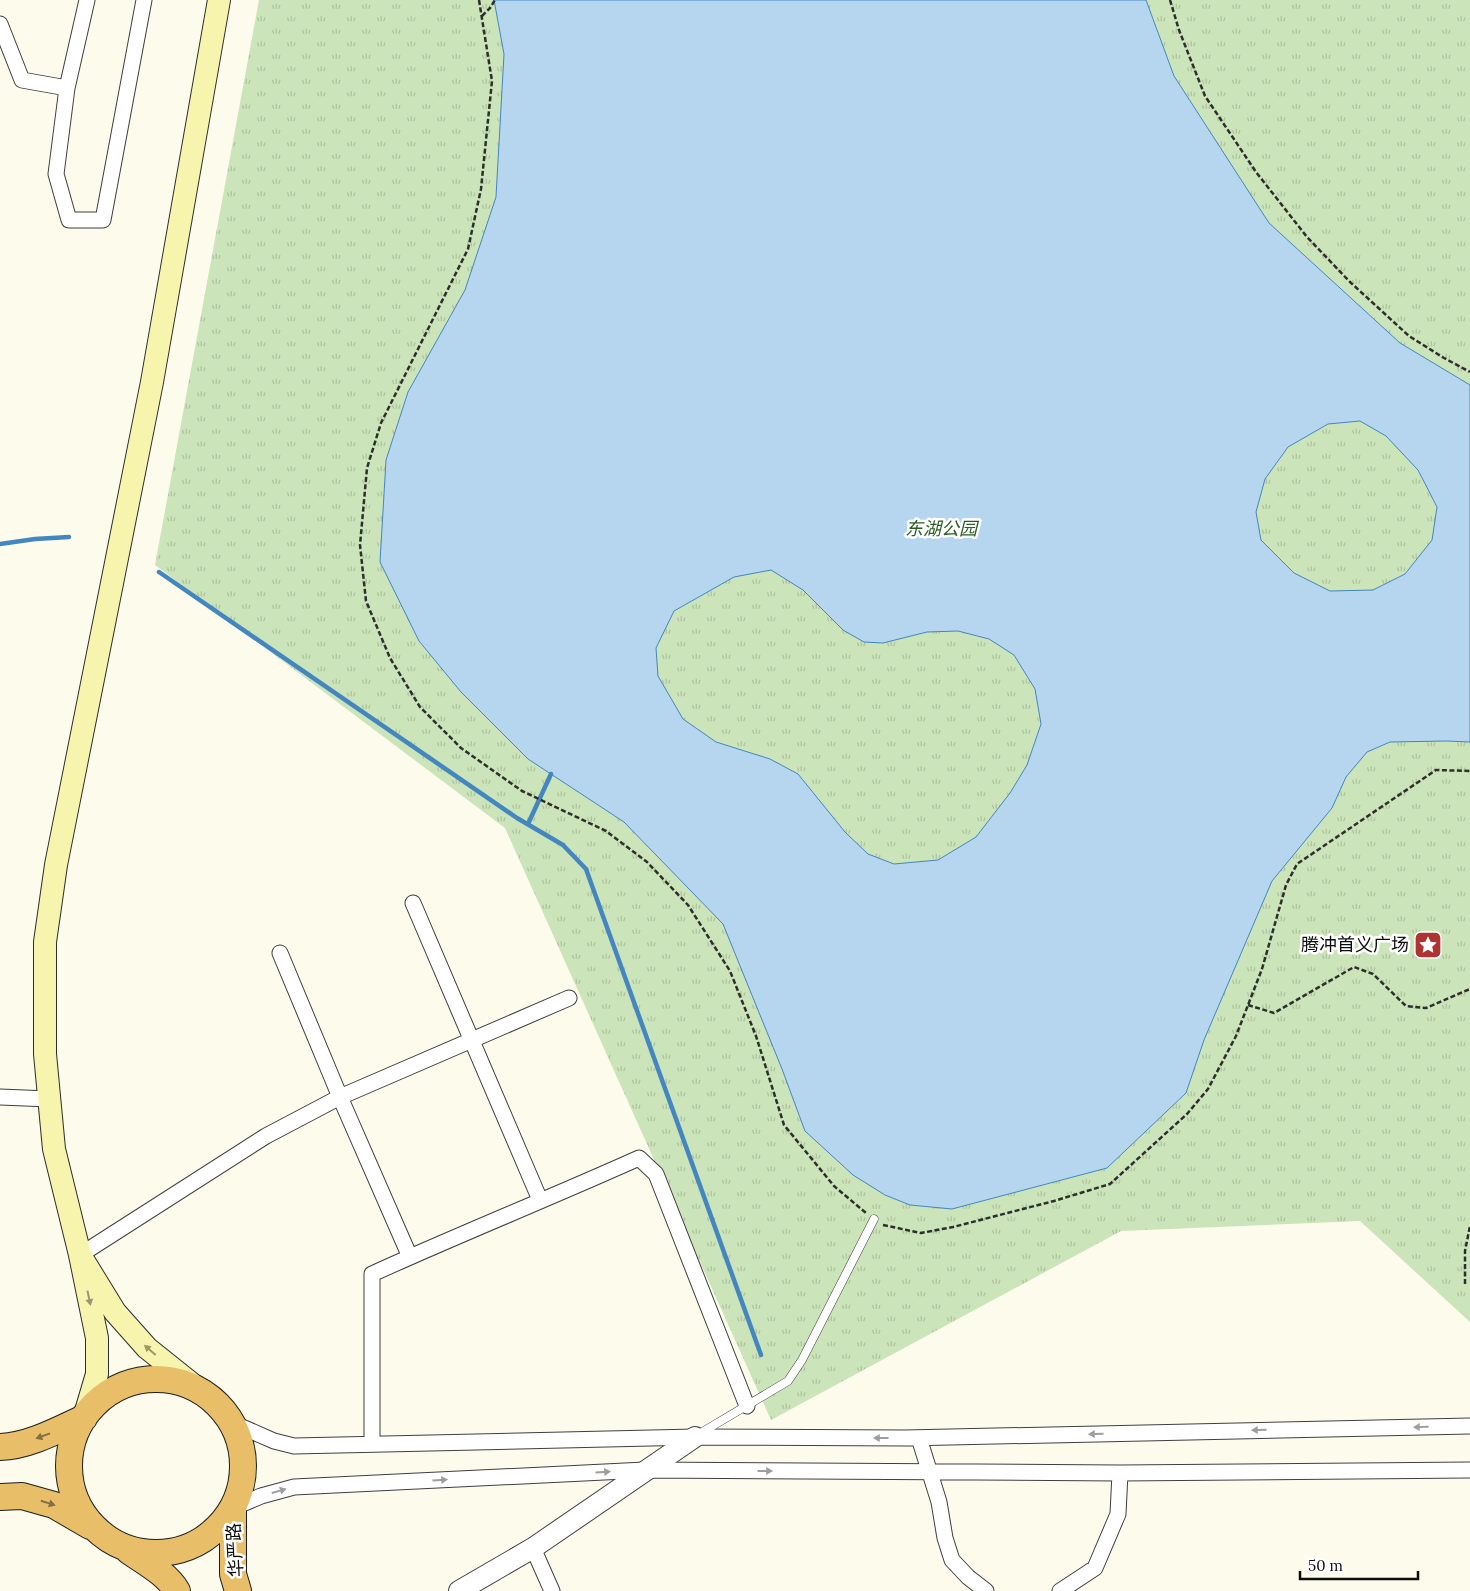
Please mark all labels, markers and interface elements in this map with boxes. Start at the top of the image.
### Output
park label: 东湖公园 [905,517,980,540]
place icon: 腾冲首义广场 [1413,930,1443,960]
place label: 腾冲首义广场 [1301,933,1409,956]
one-way arrow [85,1290,93,1306]
one-way arrow [144,1345,157,1356]
one-way arrow [1413,1423,1429,1431]
one-way arrow [1251,1426,1267,1434]
one-way arrow [1088,1430,1104,1438]
one-way arrow [35,1432,50,1440]
one-way arrow [873,1434,889,1442]
one-way arrow [758,1467,774,1475]
one-way arrow [595,1468,611,1476]
one-way arrow [433,1476,449,1484]
one-way arrow [271,1487,286,1495]
one-way arrow [40,1500,55,1508]
street label: 华严路 [222,1522,247,1578]
scale bar [1300,1548,1418,1580]
text: 50 m [1308,1556,1343,1575]

